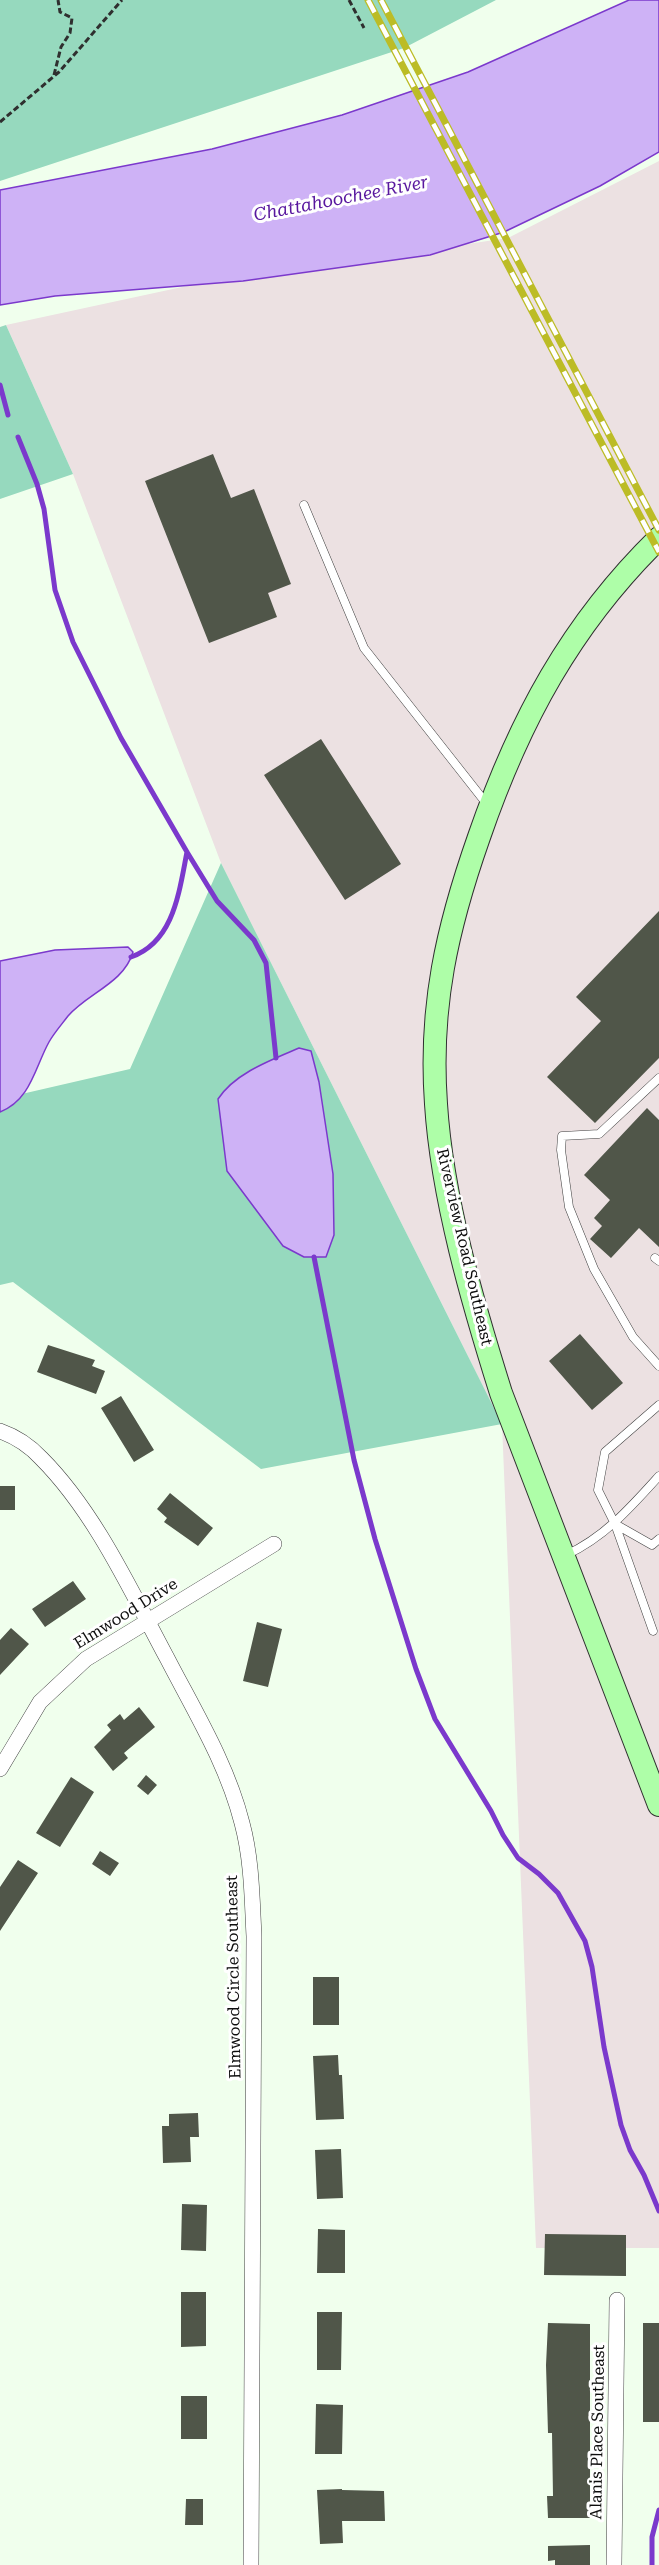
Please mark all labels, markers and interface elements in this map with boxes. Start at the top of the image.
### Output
water label: Chattahoochee River [252,171,430,227]
street label: Riverview Road Southeast [432,1147,496,1347]
street label: Elmwood Drive [71,1575,181,1653]
street label: Elmwood Circle Southeast [223,1875,245,2079]
street label: Alanis Place Southeast [587,2344,609,2520]

